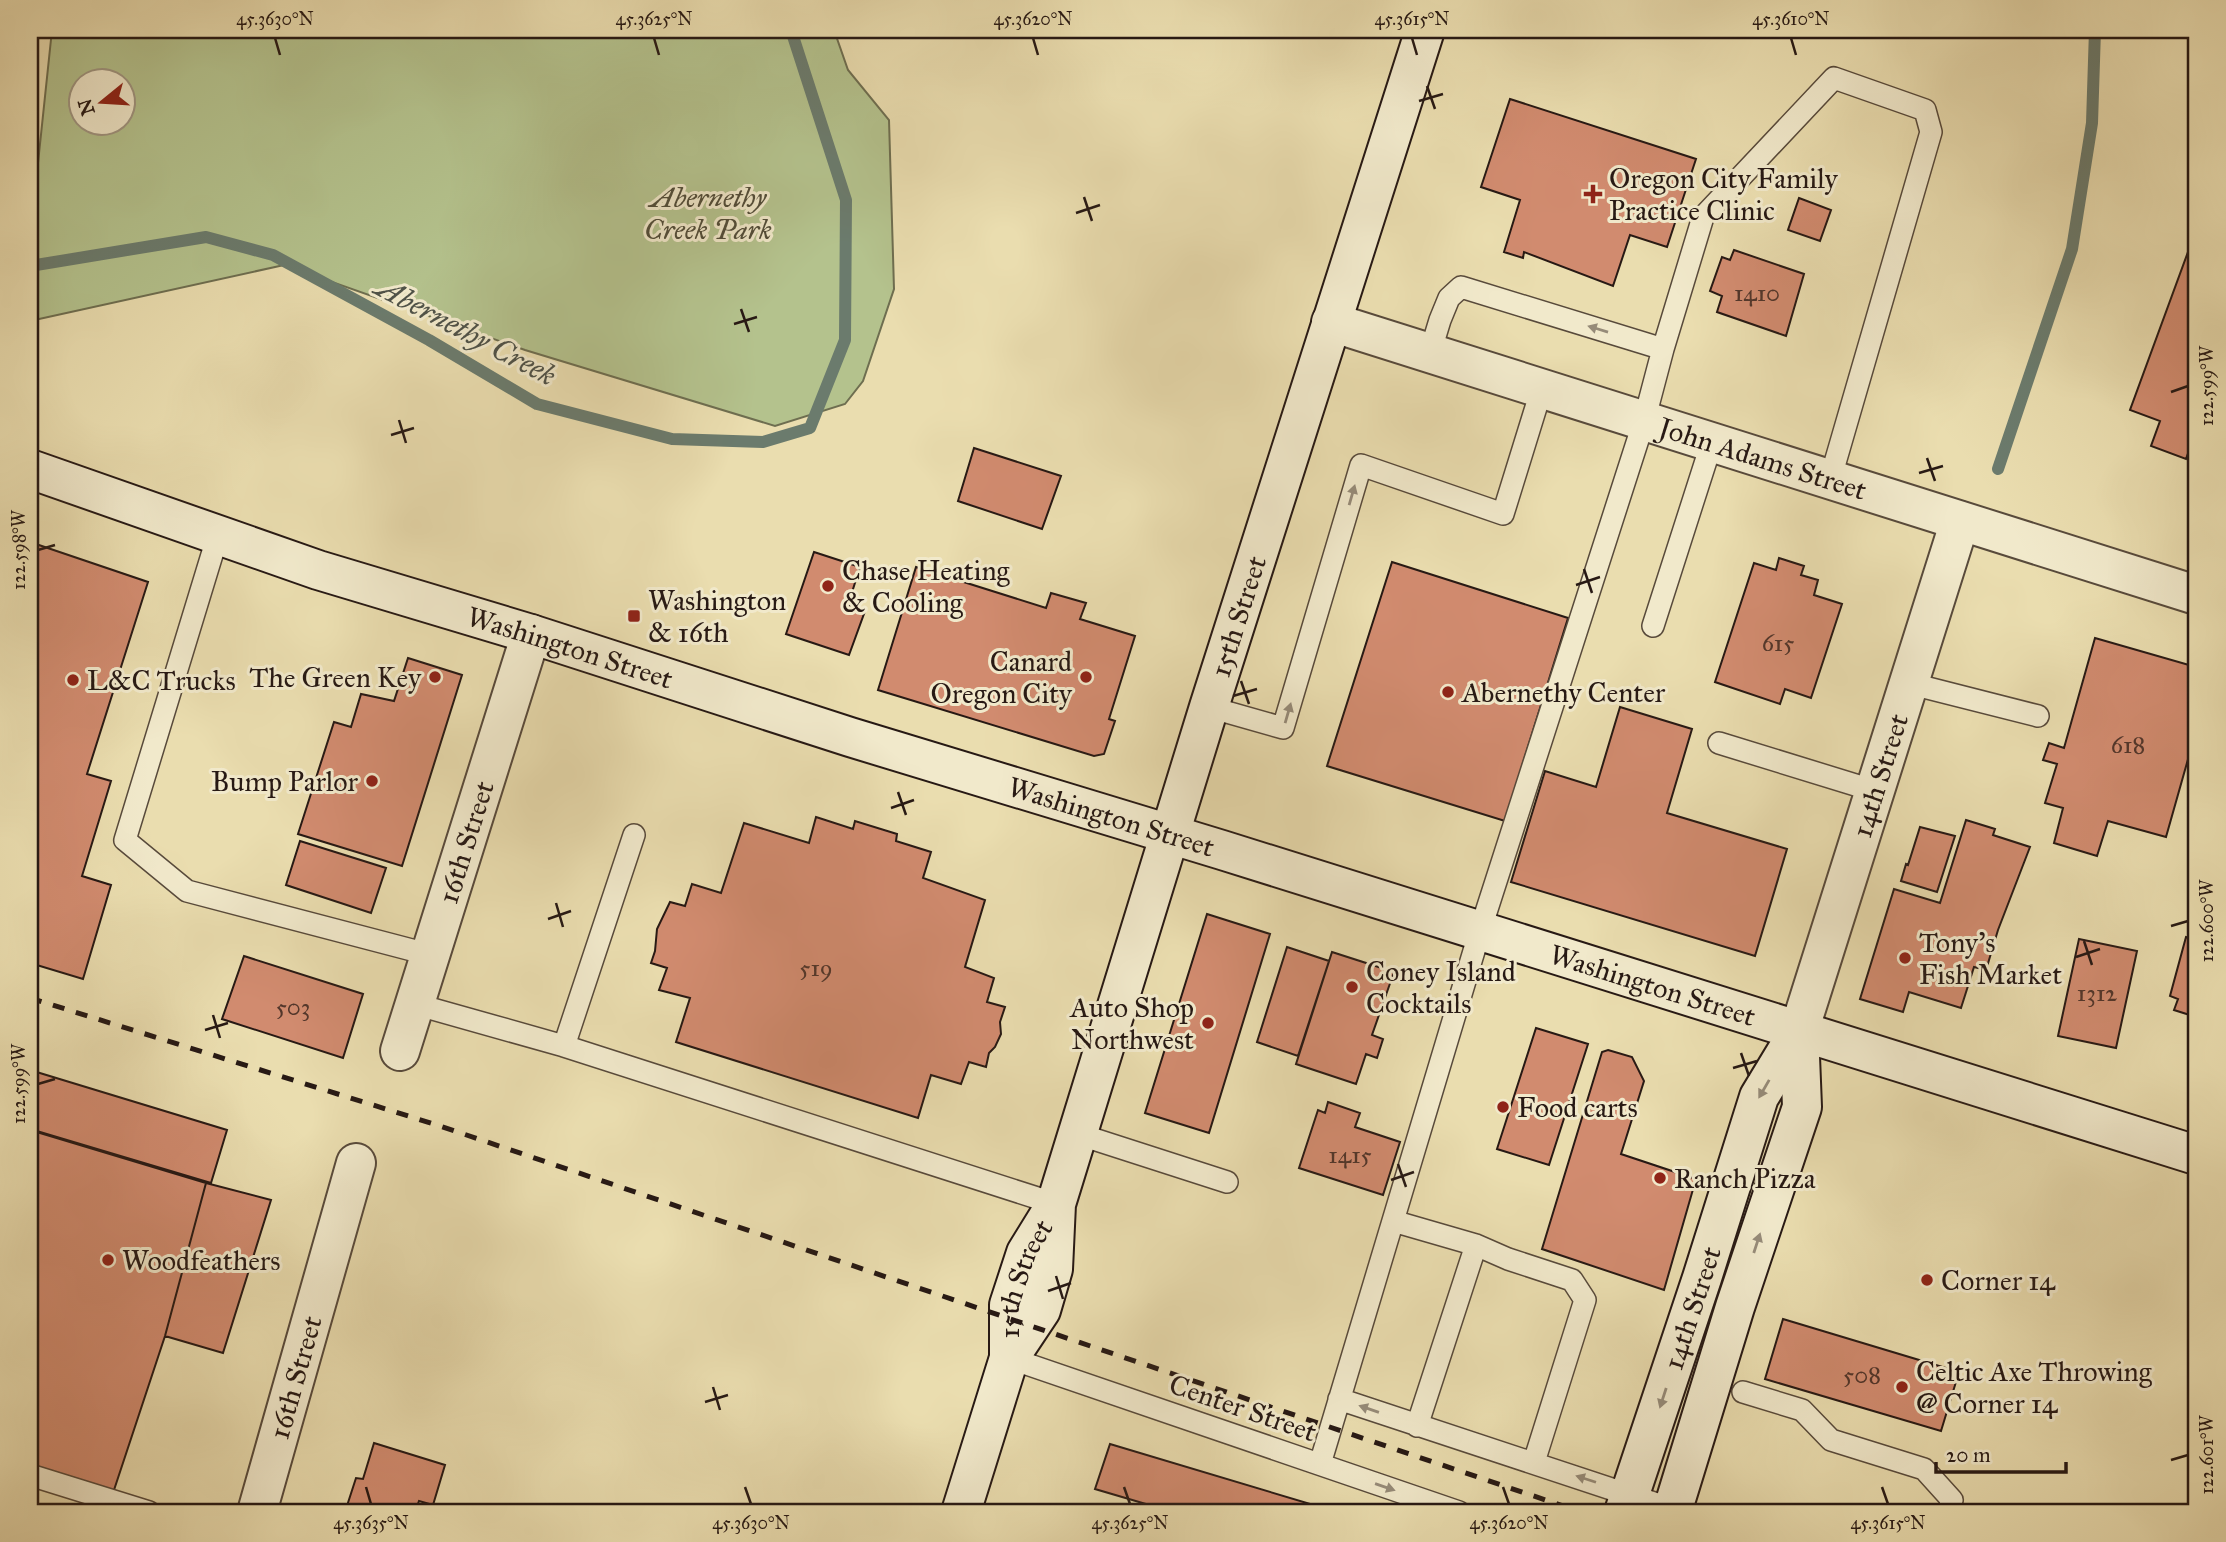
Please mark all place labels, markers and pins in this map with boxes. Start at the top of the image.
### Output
place label: Oregon City Family Practice Clinic [1609,161,1838,228]
marker: Oregon City Family Practice Clinic [1583,184,1603,204]
place label: Chase Heating & Cooling [842,553,1011,620]
marker: Chase Heating & Cooling [820,578,836,594]
place label: Washington & 16th [648,583,786,650]
marker: Washington & 16th [626,608,642,624]
place label: Canard Oregon City [930,644,1073,711]
place label: The Green Key [249,660,422,695]
place label: L&C Trucks [87,663,236,698]
marker: The Green Key [427,669,443,685]
marker: Canard Oregon City [1078,669,1094,685]
marker: L&C Trucks [65,672,81,688]
place label: Abernethy Center [1461,675,1666,710]
marker: Abernethy Center [1440,684,1456,700]
place label: Bump Parlor [211,764,358,799]
marker: Bump Parlor [364,773,380,789]
place label: Tony’s Fish Market [1919,925,2062,992]
marker: Tony’s Fish Market [1897,950,1913,966]
place label: Coney Island Cocktails [1366,954,1516,1021]
marker: Coney Island Cocktails [1344,979,1360,995]
place label: Auto Shop Northwest [1069,990,1194,1057]
marker: Auto Shop Northwest [1200,1015,1216,1031]
place label: Food carts [1517,1090,1638,1125]
marker: Food carts [1495,1099,1511,1115]
place label: Ranch Pizza [1674,1161,1816,1196]
marker: Ranch Pizza [1652,1170,1668,1186]
place label: Woodfeathers [122,1243,281,1278]
marker: Woodfeathers [100,1252,116,1268]
place label: Corner 14 [1941,1263,2056,1298]
marker: Corner 14 [1919,1272,1935,1288]
place label: Celtic Axe Throwing @ Corner 14 [1916,1354,2153,1421]
marker: Celtic Axe Throwing @ Corner 14 [1894,1379,1910,1395]

